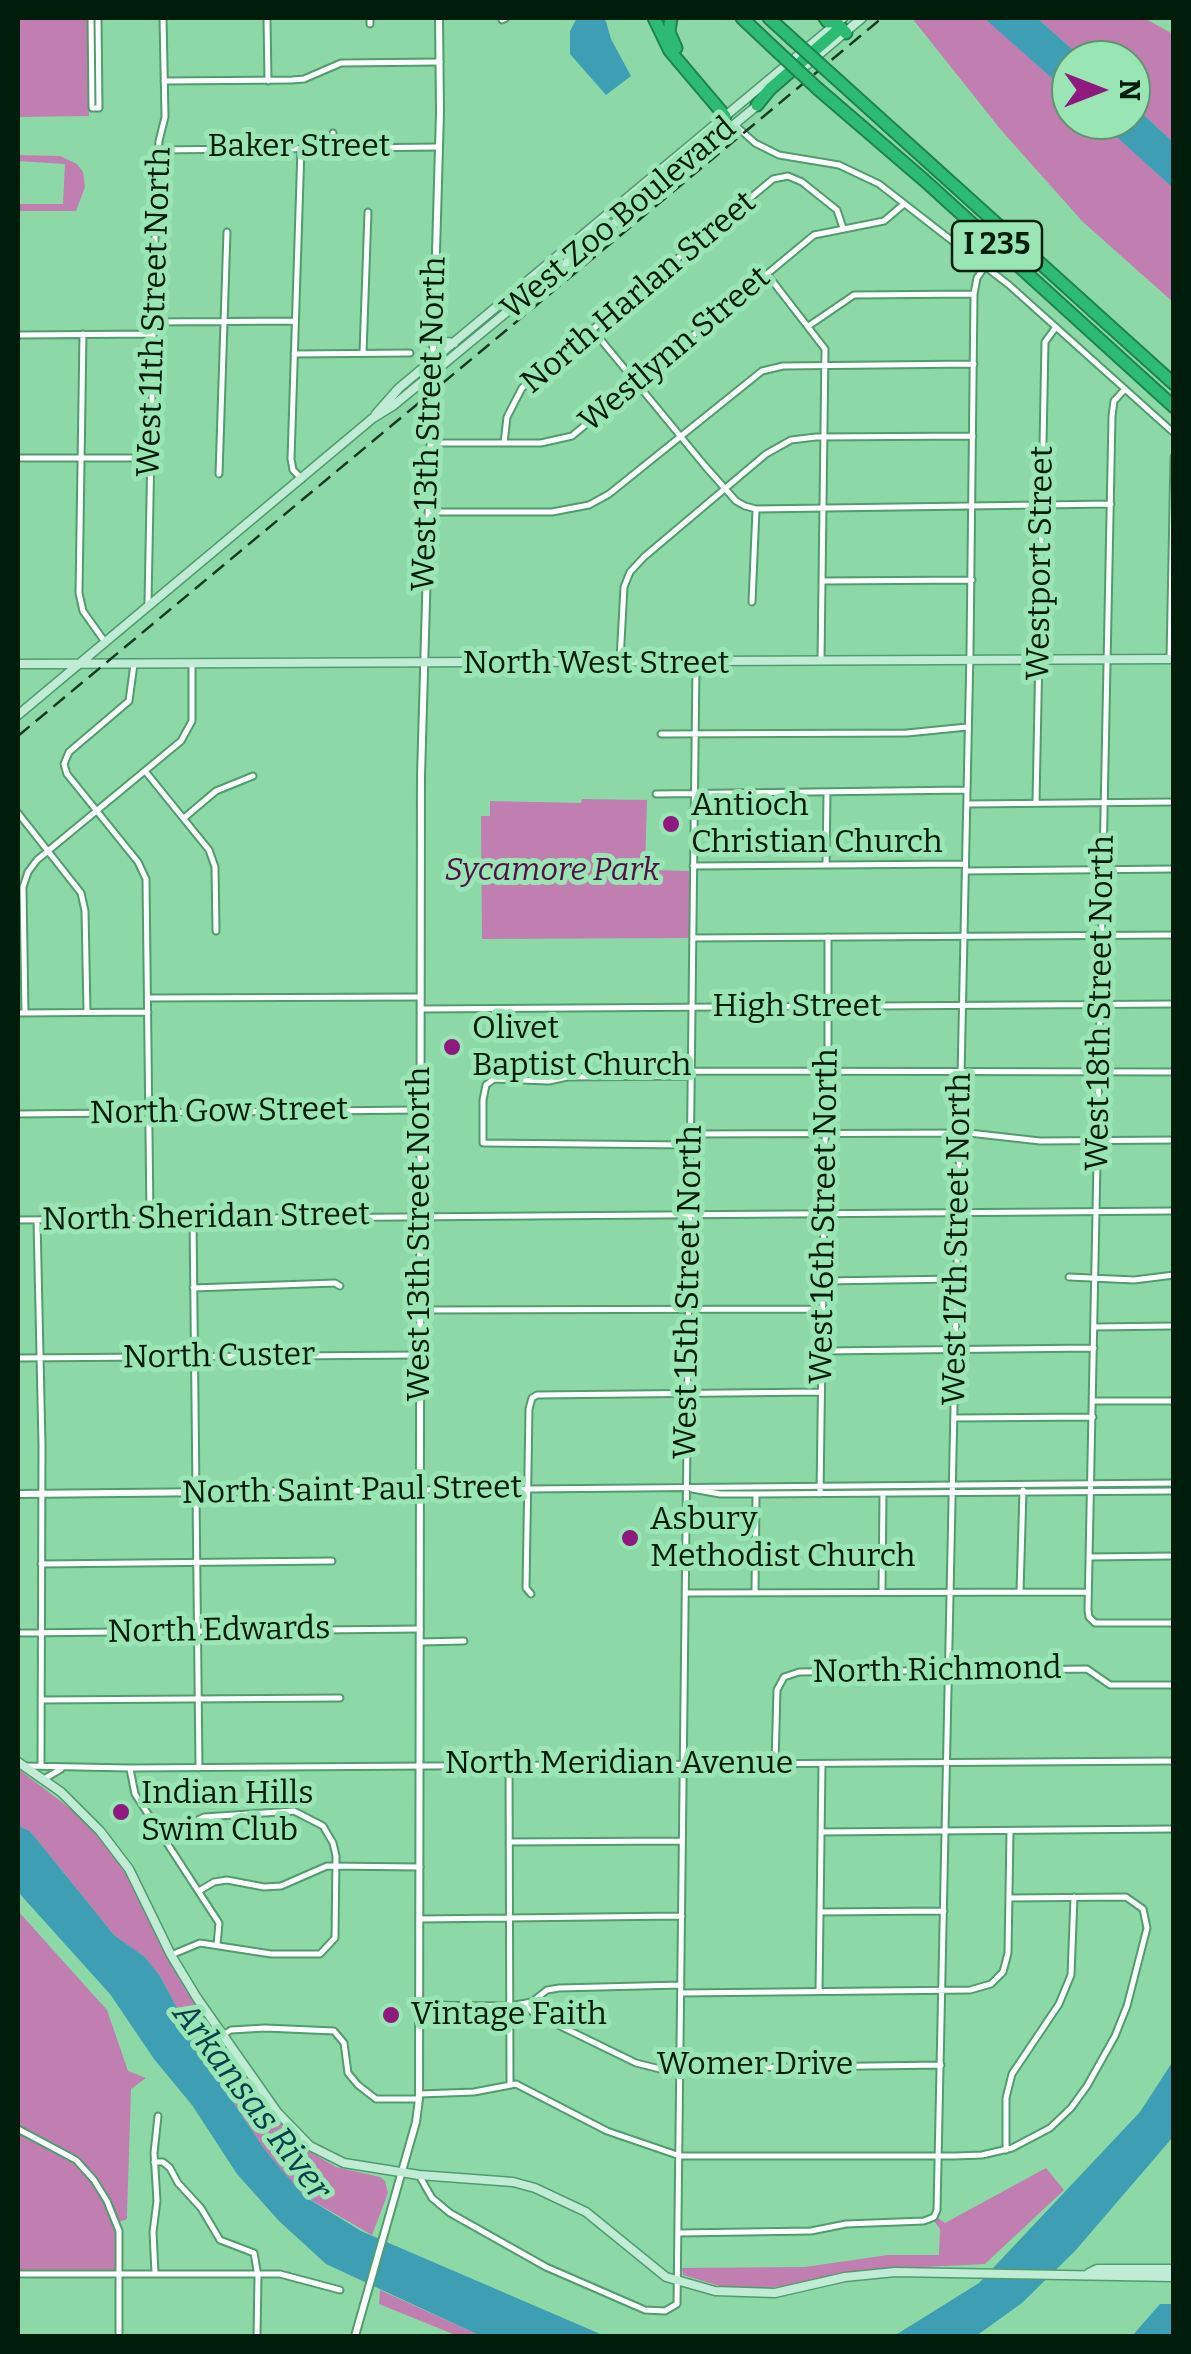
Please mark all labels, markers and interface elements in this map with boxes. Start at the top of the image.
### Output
north arrow [1051,40,1151,140]
text: N [1113,79,1146,101]
street label: West Zoo Boulevard [494,110,744,328]
street label: Baker Street [208,128,390,166]
street label: West 11th Street North [130,146,180,478]
street label: North Harlan Street [514,184,764,402]
road number: I 235 [952,221,1042,271]
street label: West 13th Street North [405,256,455,592]
street label: Westlynn Street [572,259,778,441]
street label: Westport Street [1020,445,1062,681]
street label: North West Street [463,645,729,683]
place label: Antioch Christian Church [691,787,943,862]
marker: Antioch Christian Church [660,813,682,835]
street label: West 18th Street North [1079,835,1123,1171]
park label: Sycamore Park [444,852,660,890]
street label: High Street [712,988,882,1026]
place label: Olivet Baptist Church [472,1010,691,1085]
marker: Olivet Baptist Church [441,1036,463,1058]
street label: West 16th Street North [803,1048,847,1384]
street label: West 13th Street North [401,1067,439,1401]
street label: West 17th Street North [936,1072,980,1406]
street label: North Gow Street [89,1091,349,1133]
street label: West 15th Street North [667,1125,711,1459]
street label: North Sheridan Street [42,1196,370,1240]
street label: North Custer [122,1336,316,1378]
street label: North Saint Paul Street [182,1469,522,1513]
place label: Asbury Methodist Church [650,1501,915,1576]
marker: Asbury Methodist Church [619,1527,641,1549]
street label: North Edwards [107,1610,331,1652]
street label: North Richmond [812,1650,1062,1692]
street label: North Meridian Avenue [445,1745,793,1783]
place label: Indian Hills Swim Club [141,1775,314,1850]
marker: Indian Hills Swim Club [110,1801,132,1823]
water label: Arkansas River [163,1995,339,2209]
place label: Vintage Faith [411,1996,607,2034]
marker: Vintage Faith [380,2004,402,2026]
street label: Womer Drive [657,2046,853,2084]

